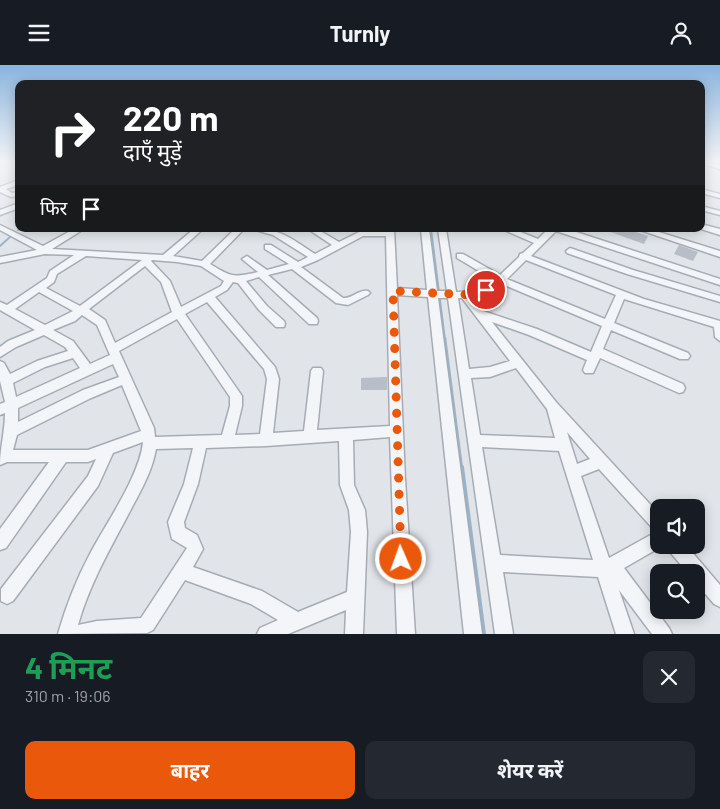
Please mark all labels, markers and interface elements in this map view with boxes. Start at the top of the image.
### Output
icon: menu [25,19,53,47]
icon: person [667,19,695,47]
text: Turnly [330,20,390,46]
text: 220 m [123,96,218,138]
icon: right [40,100,105,165]
text: दाएँ मुड़ें [123,138,182,164]
icon: arrive [77,195,105,223]
text: फिर [40,196,67,219]
pin [465,269,507,311]
icon: arrive [472,276,500,304]
map controls [650,499,705,619]
button: sound [650,499,705,554]
position arrow [374,532,426,584]
button: search [650,564,705,619]
text: 4 मिनट [25,649,112,685]
button: close [643,651,695,703]
text: 310 m · 19:06 [25,686,111,705]
button: बाहर [25,741,355,799]
button: शेयर करें [365,741,695,799]

